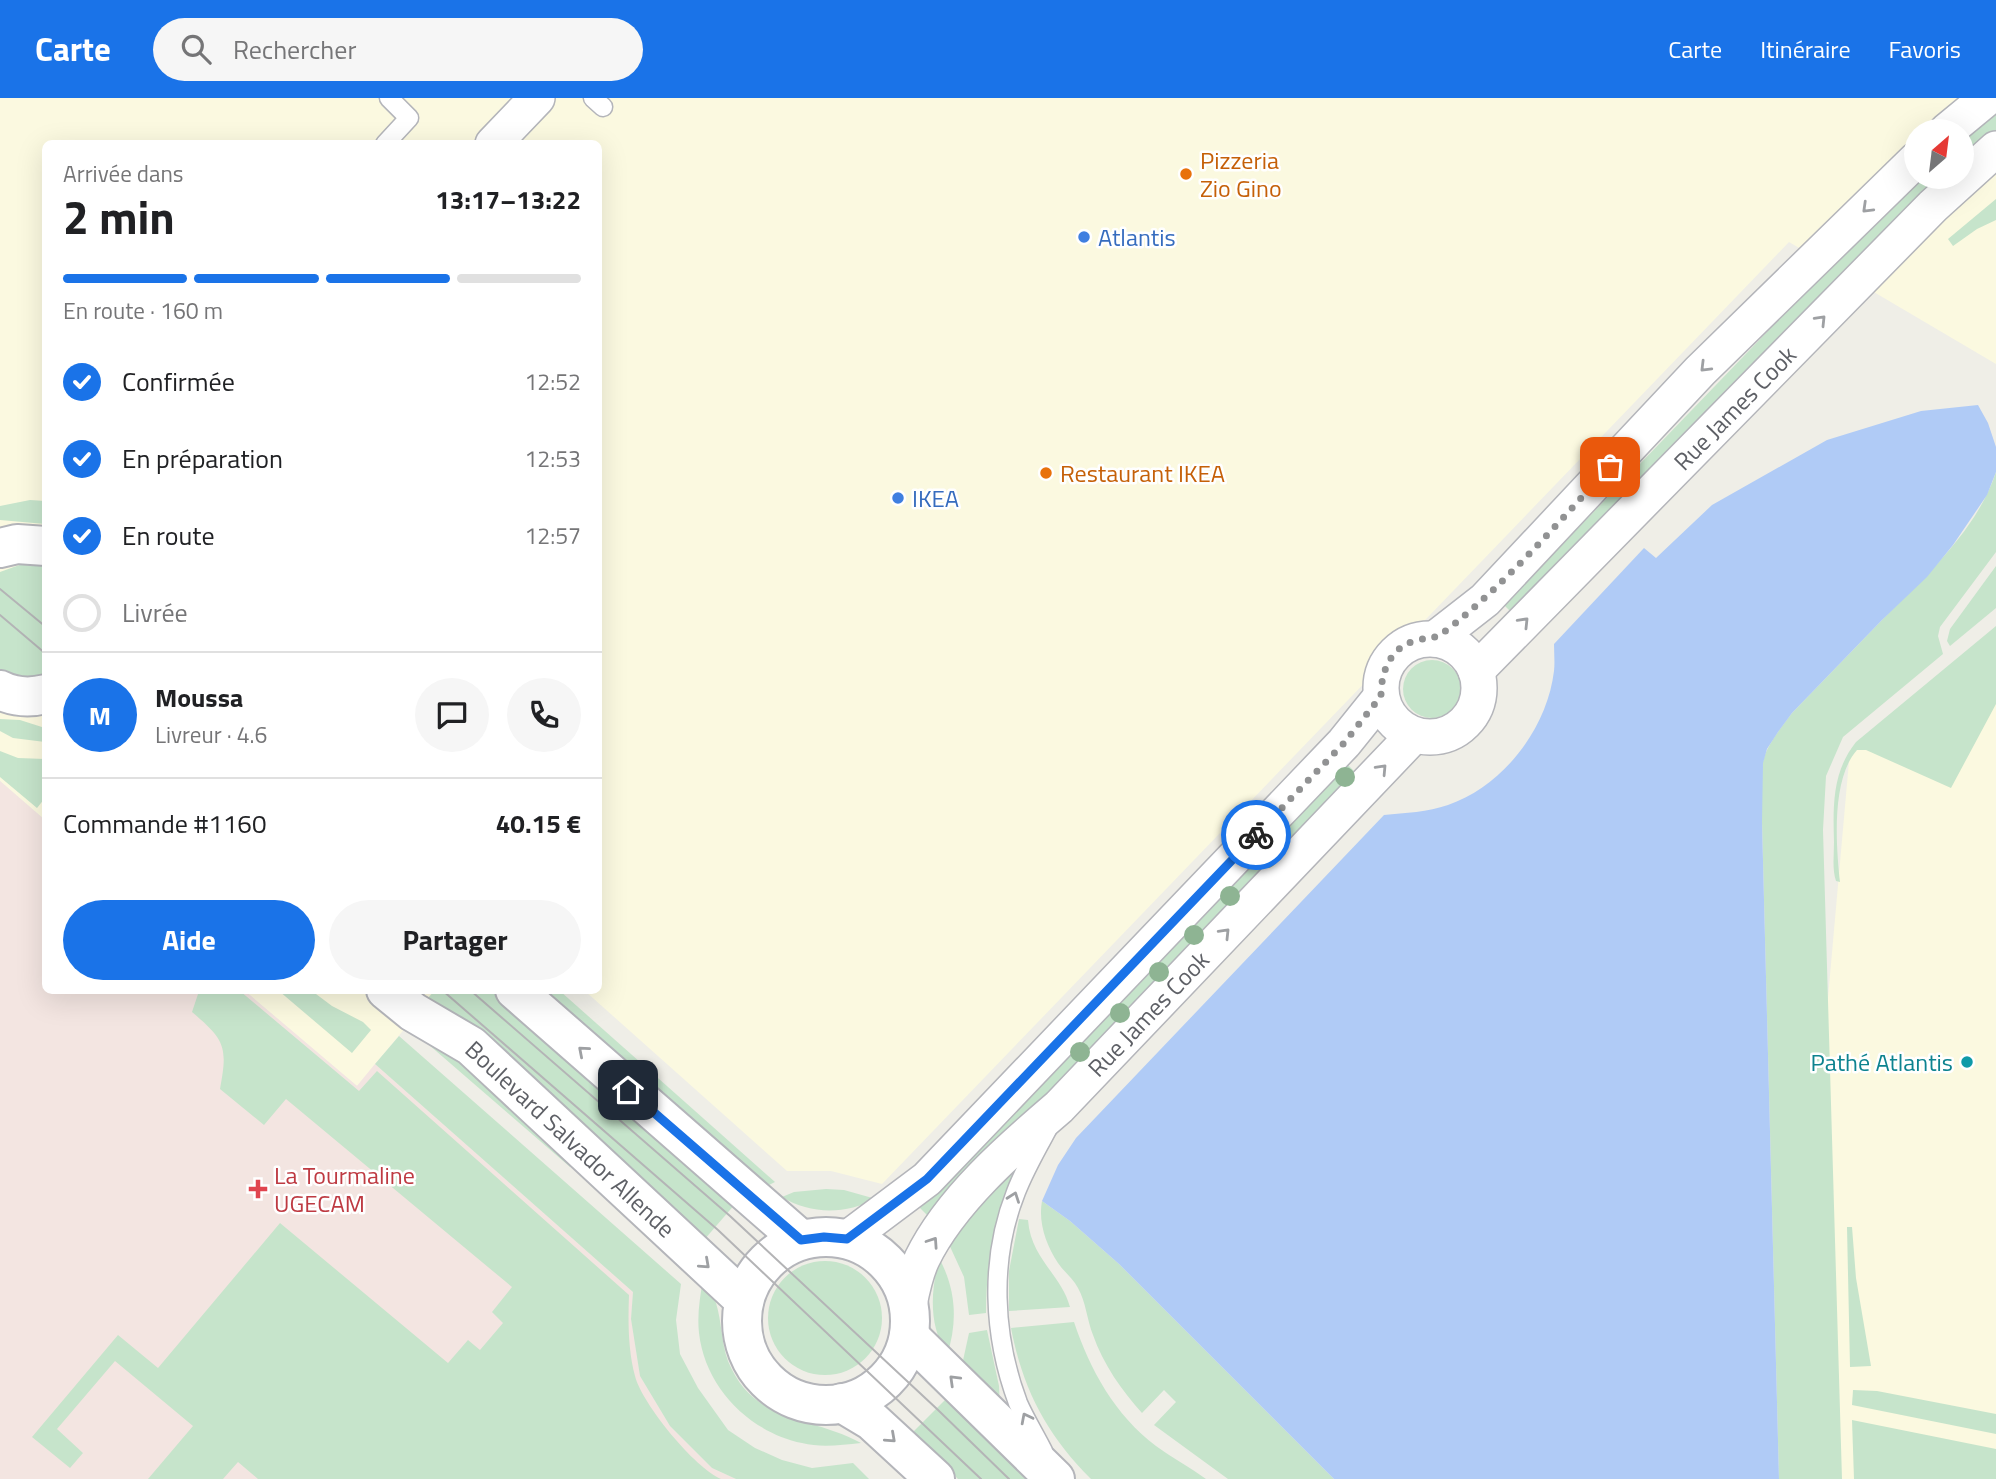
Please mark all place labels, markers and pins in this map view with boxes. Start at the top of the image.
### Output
place label: Pizzeria Zio Gino [1200,142,1282,206]
marker: Pizzeria Zio Gino [1178,166,1194,182]
place label: Atlantis [1098,219,1176,255]
marker: Atlantis [1076,229,1092,245]
pin [1580,437,1640,497]
place label: Restaurant IKEA [1060,455,1225,491]
marker: Restaurant IKEA [1038,465,1054,481]
place label: IKEA [912,480,959,516]
marker: IKEA [890,490,906,506]
place label: Pathé Atlantis [1811,1044,1953,1080]
marker: Pathé Atlantis [1959,1054,1975,1070]
pin [598,1060,658,1120]
place label: La Tourmaline UGECAM [274,1157,415,1221]
marker: La Tourmaline UGECAM [248,1179,268,1199]

